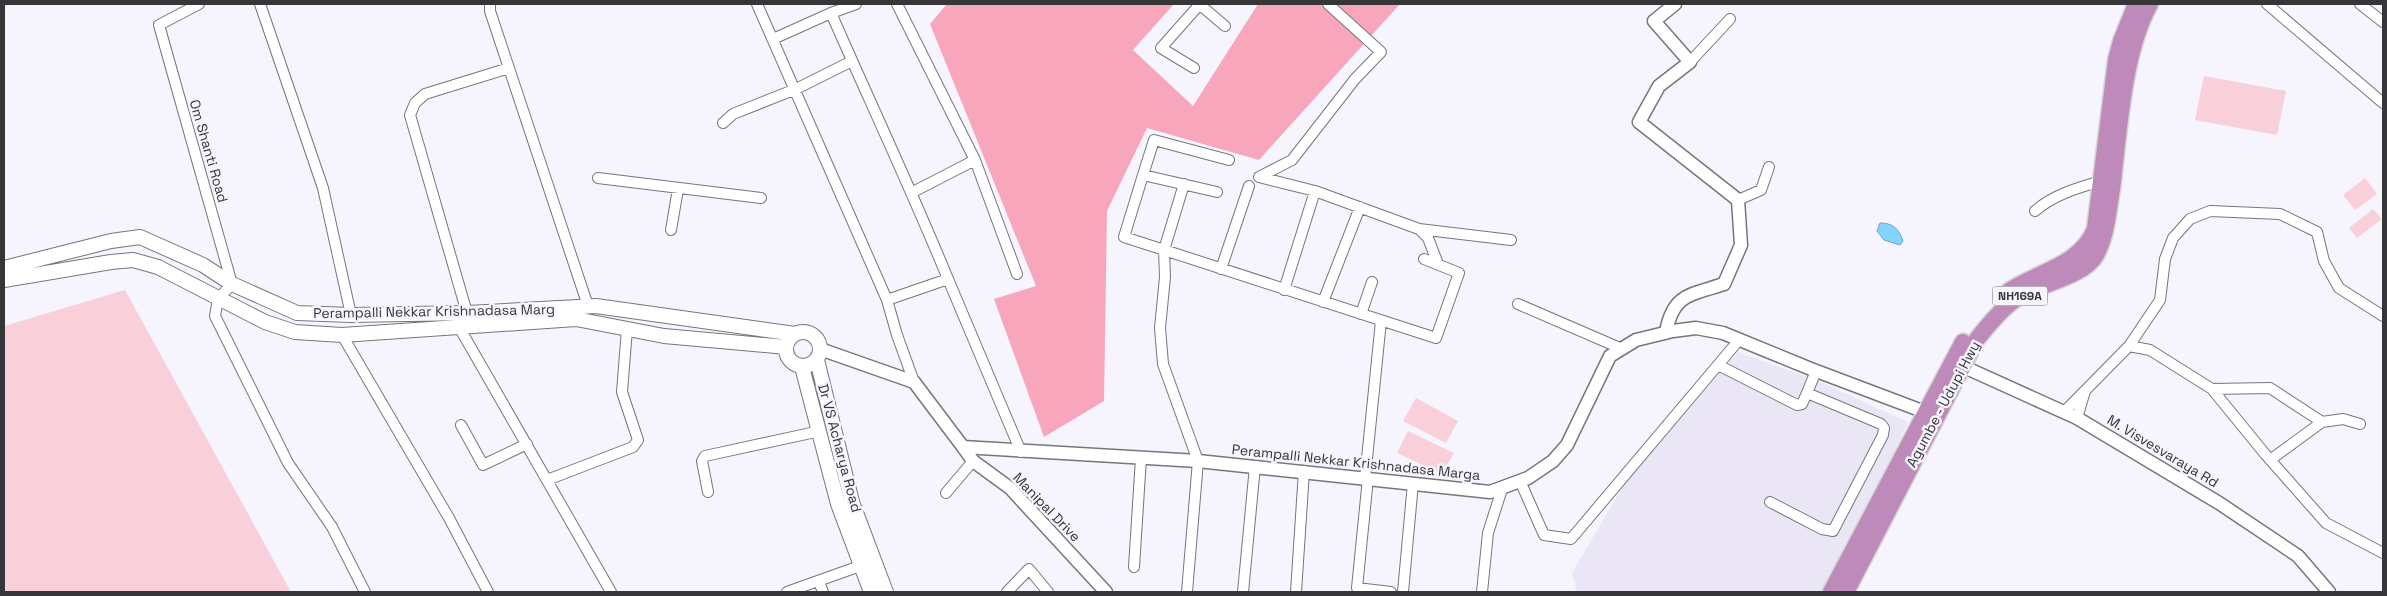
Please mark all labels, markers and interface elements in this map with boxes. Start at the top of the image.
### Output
street label: Om Shanti Road [186,97,232,205]
road number: NH169A [1992,286,2048,306]
street label: Perampalli Nekkar Krishnadasa Marg [313,300,555,322]
street label: Agumbe - Udupi Hwy [1902,338,1984,470]
street label: Dr VS Acharya Road [814,382,866,514]
street label: M. Visvesvaraya Rd [2104,411,2222,491]
street label: Perampalli Nekkar Krishnadasa Marga [1231,440,1481,484]
street label: Manipal Drive [1009,468,1085,546]

